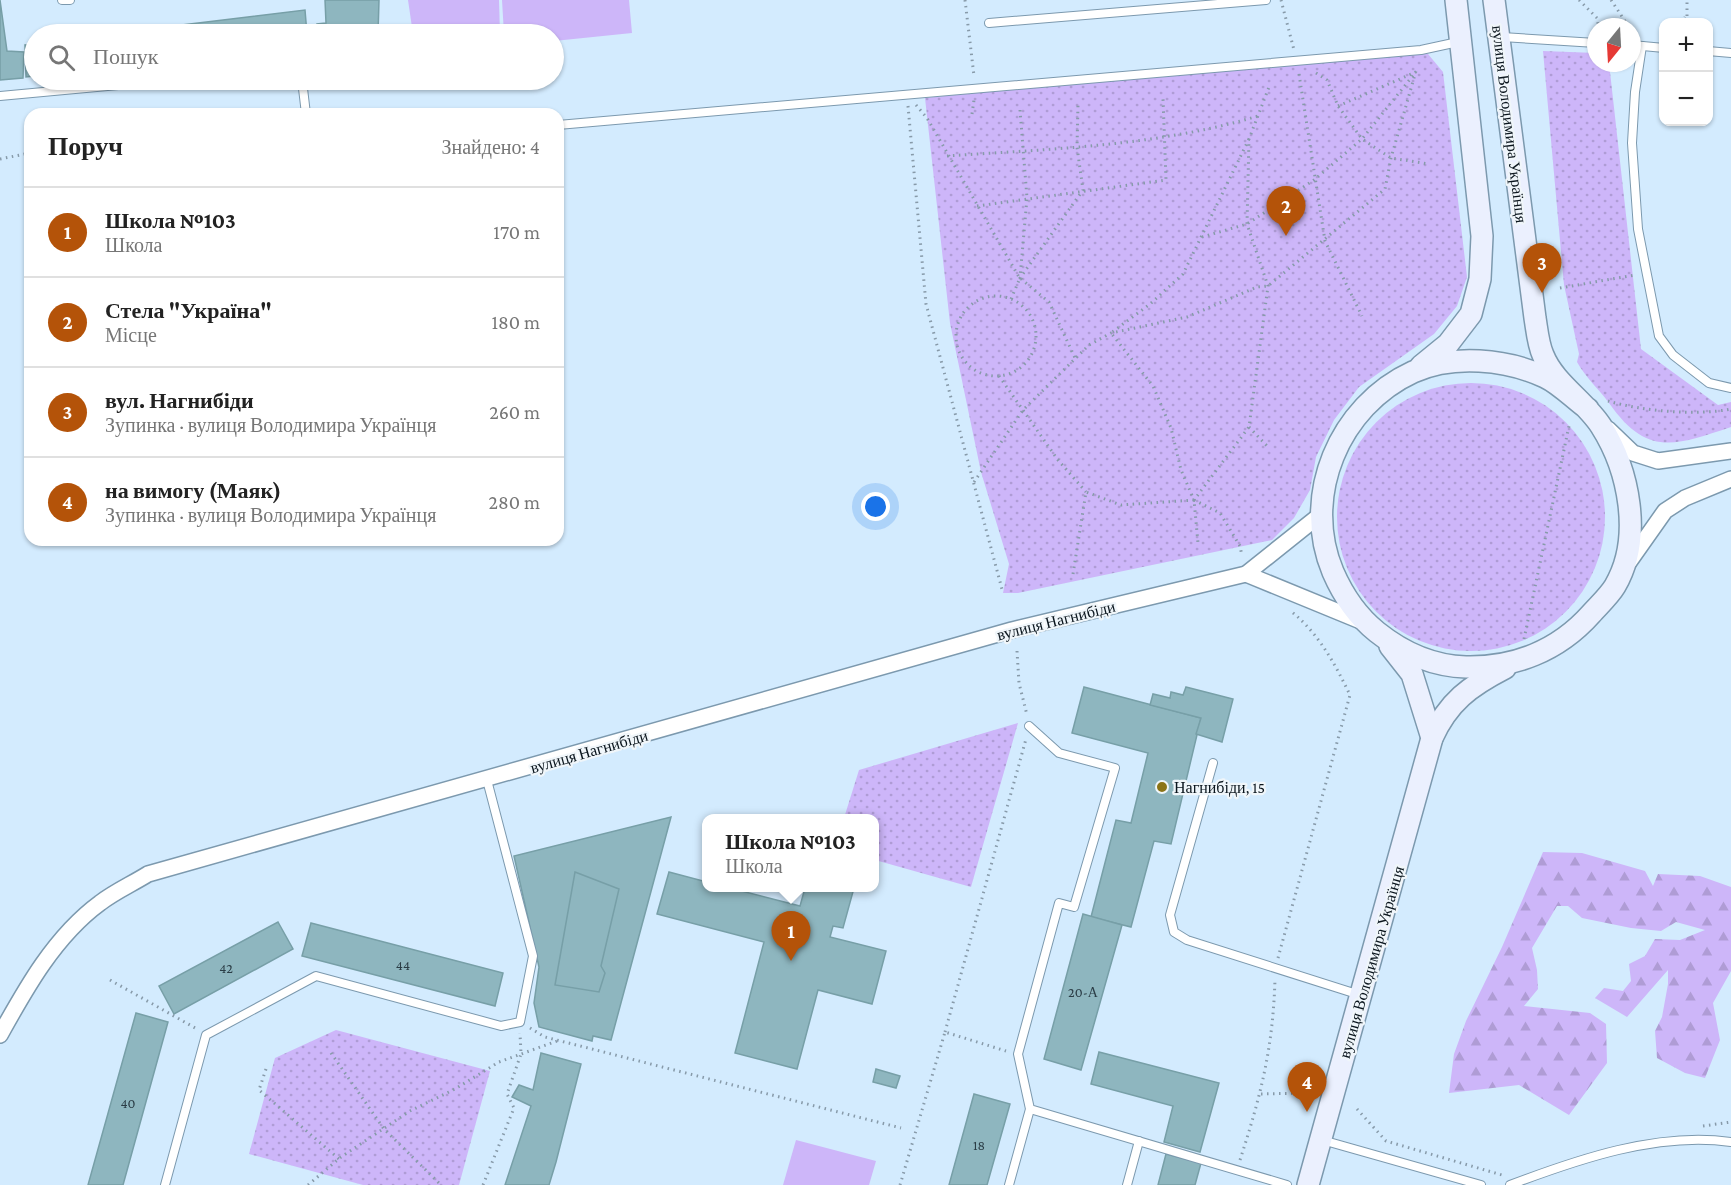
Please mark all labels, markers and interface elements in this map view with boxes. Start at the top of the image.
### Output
north arrow [1587,18,1641,72]
map controls [1659,18,1713,126]
button: + [1659,18,1713,72]
search box [24,24,564,90]
street label: вулиця Володимира Українця [1488,24,1530,225]
icon: search [45,41,78,74]
text: Пошук [93,44,159,69]
button: − [1659,72,1713,126]
text: Поруч [48,132,123,161]
text: Знайдено: 4 [441,136,540,158]
pin: 2 [1266,186,1306,236]
text: Школа №103 [105,208,236,233]
text: 1 [64,221,71,243]
text: 170 m [493,221,540,243]
text: Школа [105,234,162,256]
pin: 3 [1522,244,1562,293]
text: Стела "Україна" [105,298,272,323]
text: 2 [62,311,73,333]
text: 180 m [491,311,540,333]
text: Місце [105,324,157,346]
text: вул. Нагнибіди [105,388,254,413]
text: 3 [63,401,72,423]
text: 260 m [489,401,540,423]
text: Зупинка · вулиця Володимира Українця [105,414,436,436]
text: на вимогу (Маяк) [105,478,281,503]
text: 4 [62,491,73,513]
text: 280 m [489,491,540,513]
your location [861,492,890,521]
text: Зупинка · вулиця Володимира Українця [105,504,436,526]
street label: вулиця Нагнибіди [995,597,1118,644]
street label: вулиця Нагнибіди [528,726,651,777]
place label: Нагнибіди, 15 [1174,779,1265,797]
marker: Нагнибіди, 15 [1155,780,1169,794]
popup [702,814,879,892]
text: Школа №103 [725,829,856,854]
text: Школа [725,855,783,877]
street label: вулиця Володимира Українця [1336,864,1408,1060]
pin: 1 [772,912,810,961]
house number: 44 [396,957,410,973]
house number: 42 [219,960,233,976]
house number: 20-А [1068,984,1099,1000]
pin: 4 [1288,1062,1326,1112]
house number: 40 [120,1095,136,1111]
house number: 18 [973,1137,985,1153]

